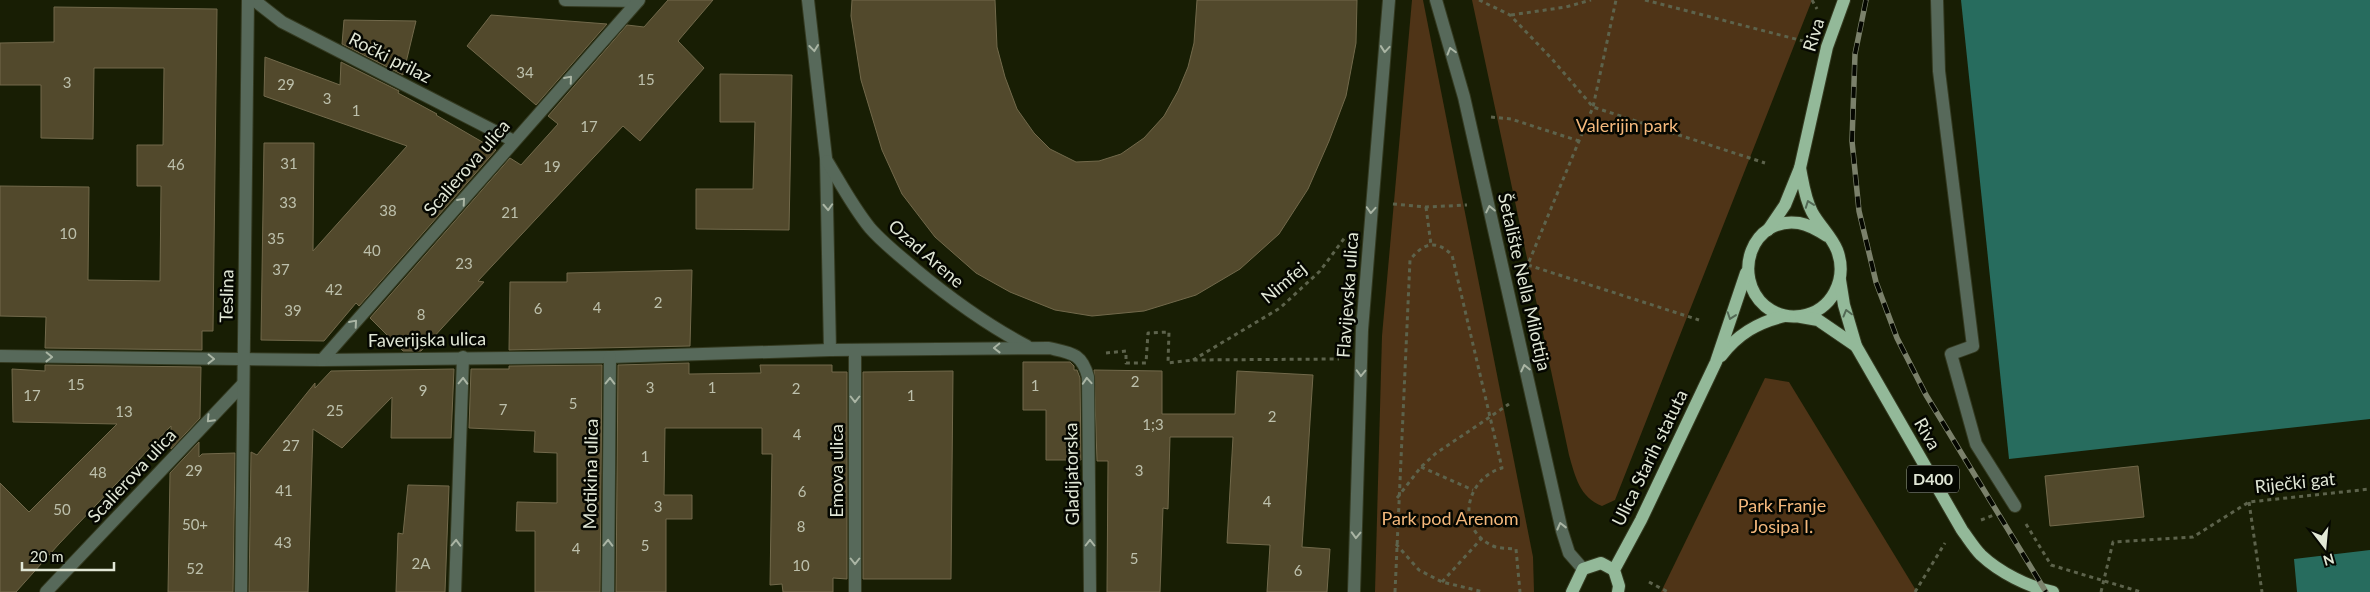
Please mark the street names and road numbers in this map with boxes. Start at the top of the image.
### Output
street label: Riva [1798,15,1828,54]
street label: Ročki prilaz [345,27,435,87]
street label: Scalierova ulica [418,115,514,220]
street label: Šetalište Nella Milottija [1494,191,1556,373]
street label: Ozad Arene [884,215,969,292]
street label: Flavijevska ulica [1332,231,1362,359]
street label: Nimfej [1256,257,1311,308]
street label: Teslina [215,269,237,323]
street label: Faverijska ulica [368,327,486,351]
street label: Ulica Starih statuta [1607,386,1692,529]
street label: Riva [1910,413,1946,454]
street label: Motikina ulica [578,418,602,530]
street label: Gladijatorska [1059,422,1083,526]
street label: Scalierova ulica [82,424,180,527]
street label: Emova ulica [825,424,847,518]
road number: D400 [1907,466,1959,492]
street label: Riječki gat [2254,467,2337,497]

